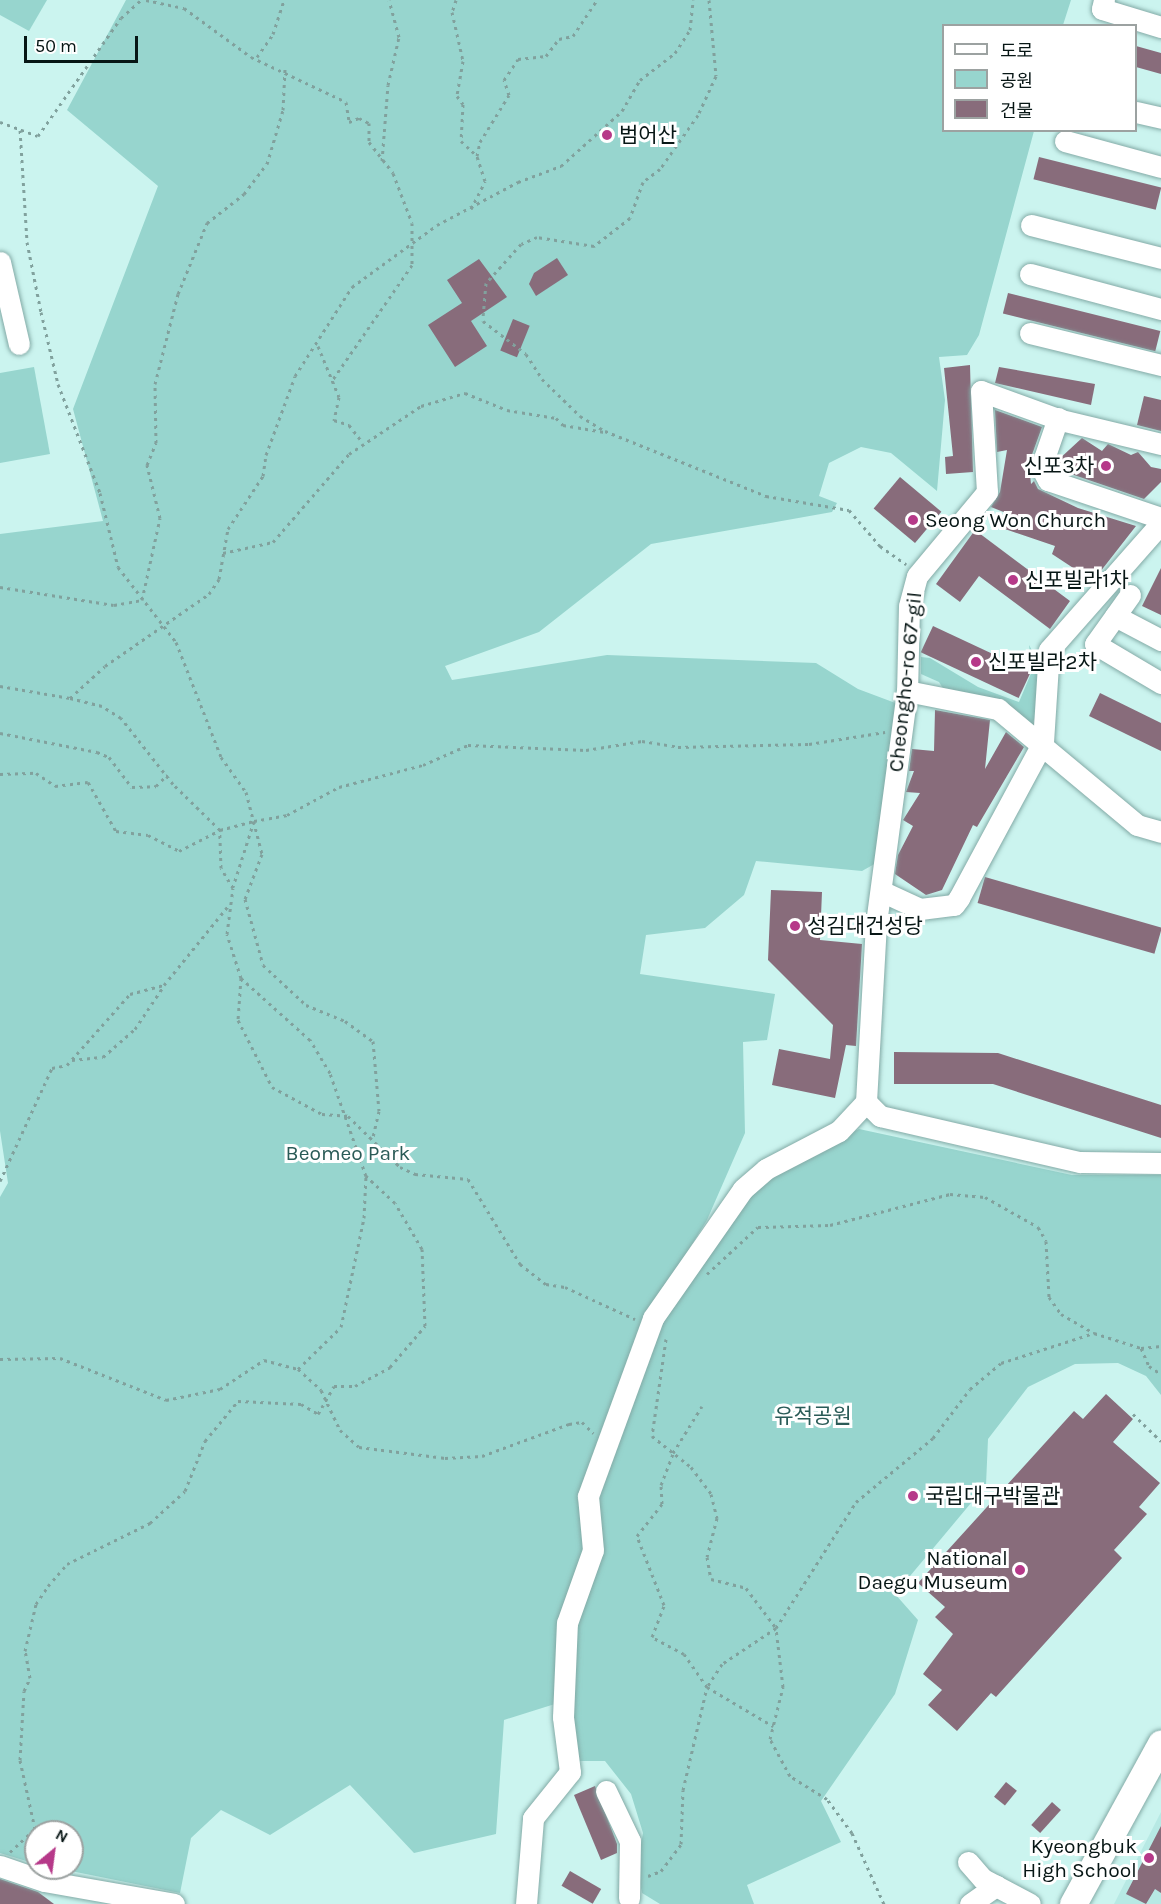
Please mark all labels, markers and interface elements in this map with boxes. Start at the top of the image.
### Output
scale bar [27,24,141,62]
legend [942,24,1137,132]
text: 50 m [35,35,77,57]
text: 도로 [1000,40,1033,62]
text: 공원 [1000,70,1033,92]
text: 건물 [1000,100,1033,122]
place label: 범어산 [619,122,677,148]
marker: 범어산 [600,128,614,142]
place label: 신포3차 [1024,453,1094,479]
marker: 신포3차 [1099,459,1113,473]
place label: Seong Won Church [925,507,1106,533]
marker: Seong Won Church [906,513,920,527]
place label: 신포빌라1차 [1025,567,1129,593]
marker: 신포빌라1차 [1006,573,1020,587]
street label: Cheongho-ro 67-gil [883,591,927,773]
place label: 신포빌라2차 [988,649,1097,675]
marker: 신포빌라2차 [969,655,983,669]
place label: 성김대건성당 [807,913,923,939]
marker: 성김대건성당 [788,919,802,933]
park label: Beomeo Park [286,1140,410,1166]
park label: 유적공원 [774,1403,852,1429]
place label: 국립대구박물관 [925,1483,1060,1509]
marker: 국립대구박물관 [906,1489,920,1503]
place label: National Daegu Museum [858,1545,1008,1595]
marker: National Daegu Museum [1013,1563,1027,1577]
north arrow [24,1820,84,1880]
text: N [52,1824,72,1847]
place label: Kyeongbuk High School [1022,1833,1137,1883]
marker: Kyeongbuk High School [1142,1851,1156,1865]

